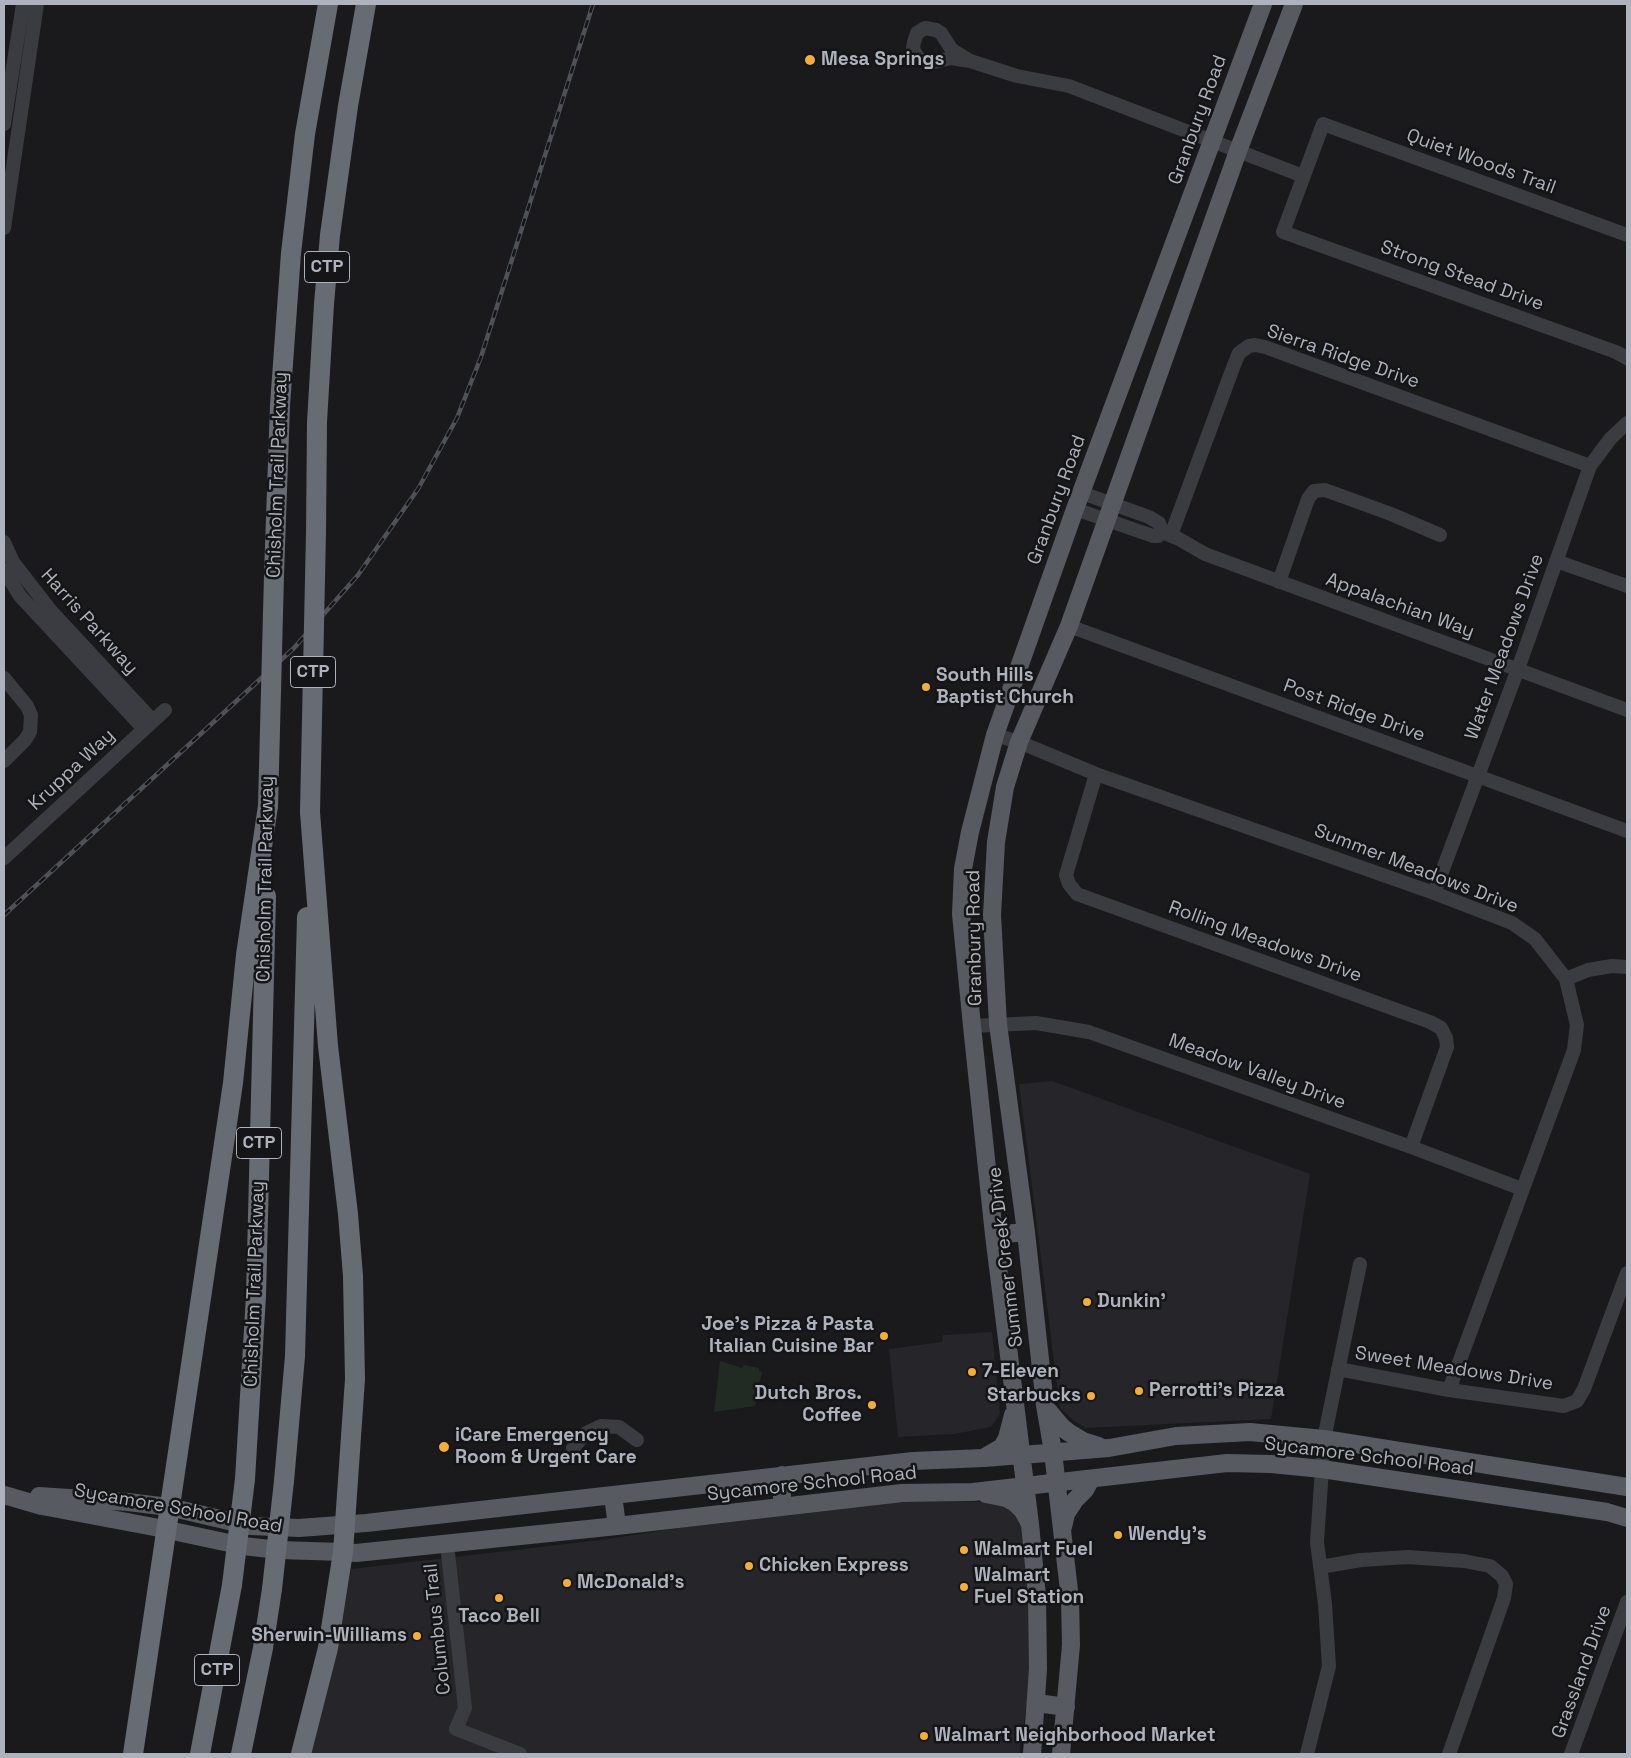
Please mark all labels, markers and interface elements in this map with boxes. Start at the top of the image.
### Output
place label: Mesa Springs [821,49,944,71]
street label: Granbury Road [1164,52,1232,188]
marker: Mesa Springs [803,53,817,67]
street label: Quiet Woods Trail [1403,124,1559,200]
street label: Strong Stead Drive [1377,236,1547,316]
road number: CTP [304,252,350,282]
street label: Sierra Ridge Drive [1264,320,1422,394]
street label: Chisholm Trail Parkway [263,371,293,579]
street label: Granbury Road [1023,432,1091,568]
street label: Water Meadows Drive [1461,551,1549,743]
street label: Harris Parkway [36,565,142,679]
street label: Appalachian Way [1323,569,1477,643]
road number: CTP [290,656,336,688]
place label: South Hills Baptist Church [936,665,1074,709]
street label: Post Ridge Drive [1280,675,1428,747]
marker: South Hills Baptist Church [920,681,932,693]
street label: Kruppa Way [24,724,120,816]
street label: Chisholm Trail Parkway [253,776,279,982]
street label: Summer Meadows Drive [1311,819,1521,919]
street label: Granbury Road [962,870,988,1006]
street label: Rolling Meadows Drive [1165,896,1365,988]
street label: Meadow Valley Drive [1165,1029,1349,1115]
road number: CTP [236,1128,282,1158]
street label: Summer Creek Drive [984,1166,1028,1348]
street label: Chisholm Trail Parkway [240,1180,270,1388]
place label: Dunkin' [1097,1291,1166,1313]
marker: Dunkin' [1081,1296,1093,1308]
place label: Joe's Pizza & Pasta Italian Cuisine Bar [701,1314,874,1358]
marker: Joe's Pizza & Pasta Italian Cuisine Bar [878,1330,890,1342]
street label: Sweet Meadows Drive [1353,1342,1555,1396]
place label: 7-Eleven [982,1361,1059,1383]
marker: 7-Eleven [966,1366,978,1378]
place label: Perrotti's Pizza [1149,1380,1285,1402]
place label: Dutch Bros. Coffee [755,1383,862,1427]
place label: Starbucks [987,1385,1081,1407]
marker: Perrotti's Pizza [1133,1385,1145,1397]
marker: Starbucks [1085,1390,1097,1402]
marker: Dutch Bros. Coffee [866,1399,878,1411]
place label: iCare Emergency Room & Urgent Care [455,1425,637,1469]
street label: Sycamore School Road [1263,1433,1475,1481]
marker: iCare Emergency Room & Urgent Care [437,1440,451,1454]
street label: Sycamore School Road [706,1462,918,1506]
street label: Sycamore School Road [72,1479,284,1539]
place label: Wendy's [1128,1524,1207,1546]
marker: Wendy's [1112,1529,1124,1541]
place label: Walmart Fuel [974,1539,1093,1561]
marker: Walmart Fuel [958,1544,970,1556]
place label: Chicken Express [759,1555,909,1577]
marker: Chicken Express [743,1560,755,1572]
street label: Columbus Trail [420,1562,456,1696]
place label: Walmart Fuel Station [974,1565,1084,1609]
place label: McDonald's [577,1572,684,1594]
marker: McDonald's [561,1577,573,1589]
marker: Walmart Fuel Station [958,1581,970,1593]
marker: Taco Bell [493,1592,505,1604]
street label: Grassland Drive [1547,1602,1617,1742]
place label: Taco Bell [458,1606,540,1628]
place label: Sherwin-Williams [251,1625,407,1647]
marker: Sherwin-Williams [411,1630,423,1642]
road number: CTP [194,1654,240,1686]
place label: Walmart Neighborhood Market [934,1725,1216,1747]
marker: Walmart Neighborhood Market [918,1730,930,1742]

